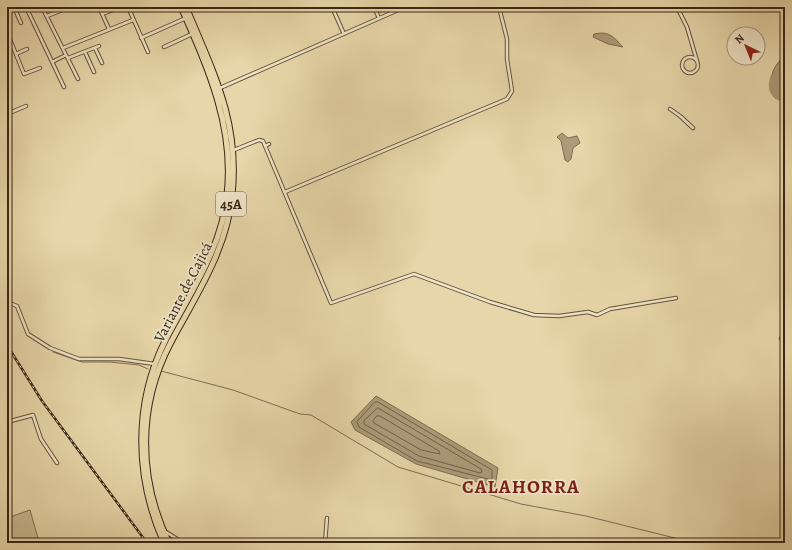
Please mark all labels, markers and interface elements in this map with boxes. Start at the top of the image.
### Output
north arrow [726,26,766,66]
text: N [731,31,748,47]
road number: 45A [216,192,246,216]
street label: Variante de Cajicá [149,238,217,346]
district label: CALAHORRA [462,474,580,500]

